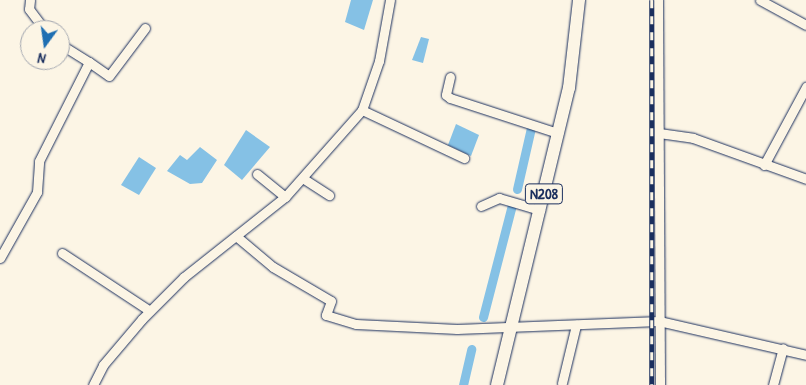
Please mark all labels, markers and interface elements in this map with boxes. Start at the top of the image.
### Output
north arrow [20,20,70,70]
text: N [36,49,47,69]
road number: N208 [524,182,564,206]

